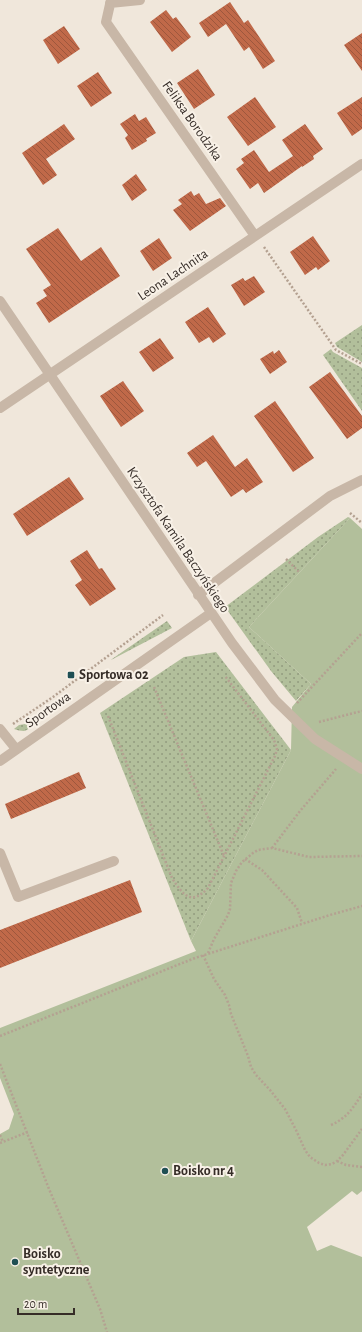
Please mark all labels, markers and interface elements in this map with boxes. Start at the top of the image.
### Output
street label: Feliksa Borodzika [159,79,225,164]
street label: Leona Lachnita [135,246,211,303]
street label: Krzysztofa Kamila Baczyńskiego [124,465,232,615]
place label: Sportowa 02 [79,668,149,682]
marker: Sportowa 02 [66,670,76,680]
street label: Sportowa [23,689,74,731]
place label: Boisko nr 4 [173,1164,234,1178]
marker: Boisko nr 4 [160,1166,170,1176]
place label: Boisko syntetyczne [23,1247,90,1277]
marker: Boisko syntetyczne [10,1257,20,1267]
scale bar [18,1290,74,1316]
text: 20 m [24,1298,47,1310]

